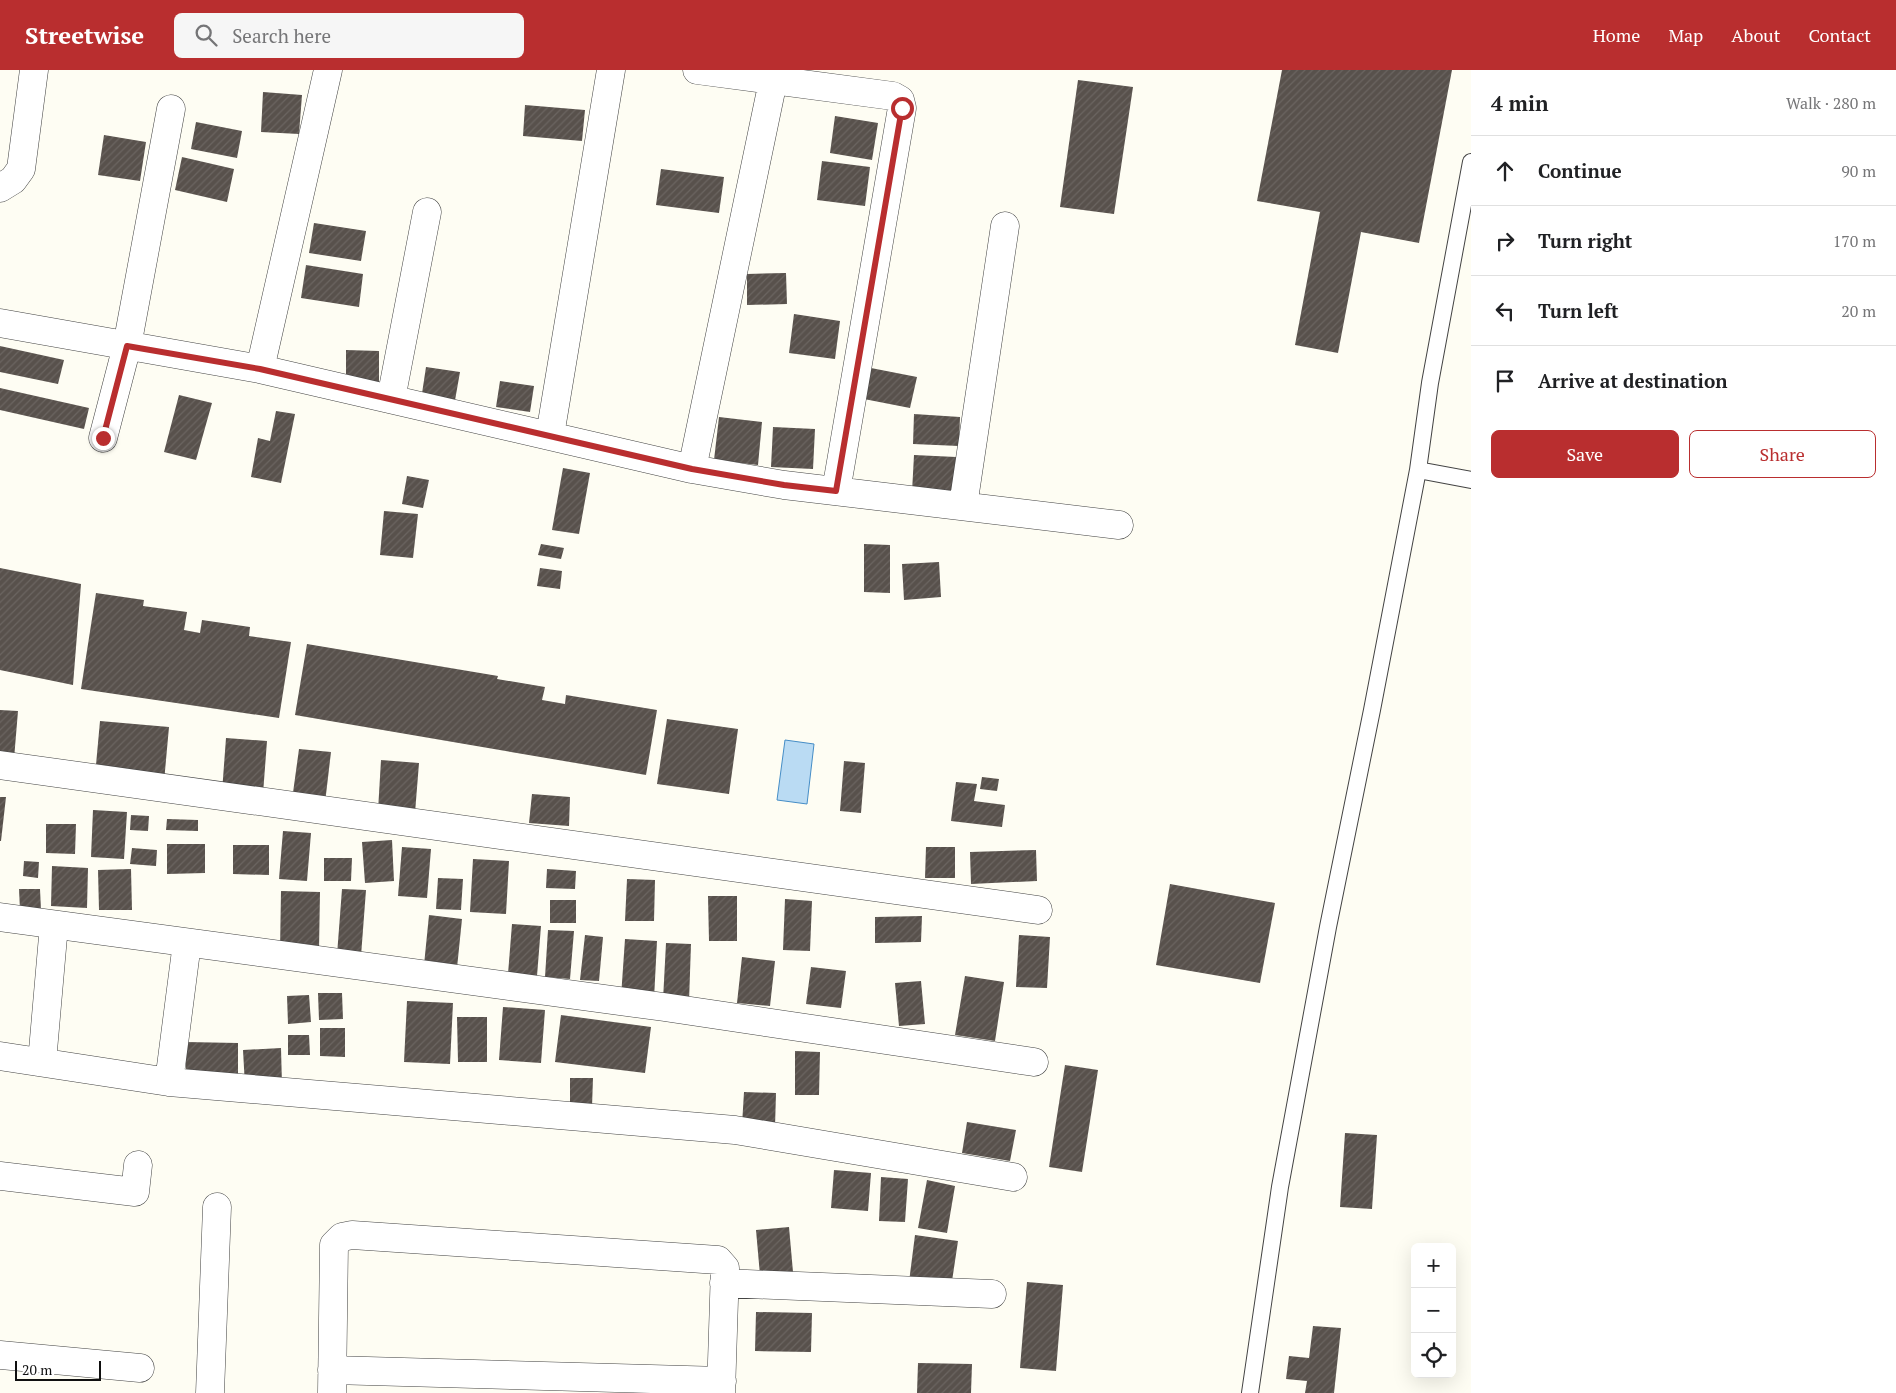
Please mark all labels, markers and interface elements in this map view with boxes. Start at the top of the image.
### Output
search box [174,13,524,58]
text: Streetwise [25,19,144,51]
icon: search [192,21,220,49]
text: Search here [232,23,331,48]
text: Home [1593,23,1640,47]
text: Map [1668,23,1703,47]
text: About [1731,23,1780,47]
text: Contact [1808,23,1871,47]
text: 4 min [1491,89,1548,117]
text: Walk · 280 m [1786,92,1876,114]
route start [891,97,914,120]
icon: ahead [1491,157,1519,185]
text: Continue [1538,158,1622,183]
text: 90 m [1841,160,1876,182]
icon: right [1491,227,1519,255]
text: Turn right [1538,228,1632,253]
text: 170 m [1833,230,1876,252]
icon: left [1491,297,1519,325]
text: Turn left [1538,298,1619,323]
text: 20 m [1841,300,1876,322]
icon: arrive [1491,367,1519,395]
text: Arrive at destination [1538,368,1727,393]
route end [92,427,115,450]
button: Save [1491,430,1679,478]
button: Share [1689,430,1876,478]
map controls [1411,1243,1456,1378]
button: + [1411,1243,1456,1288]
button: − [1411,1288,1456,1333]
button: locate [1411,1333,1456,1378]
scale bar [15,1358,101,1381]
text: 20 m [22,1360,52,1379]

